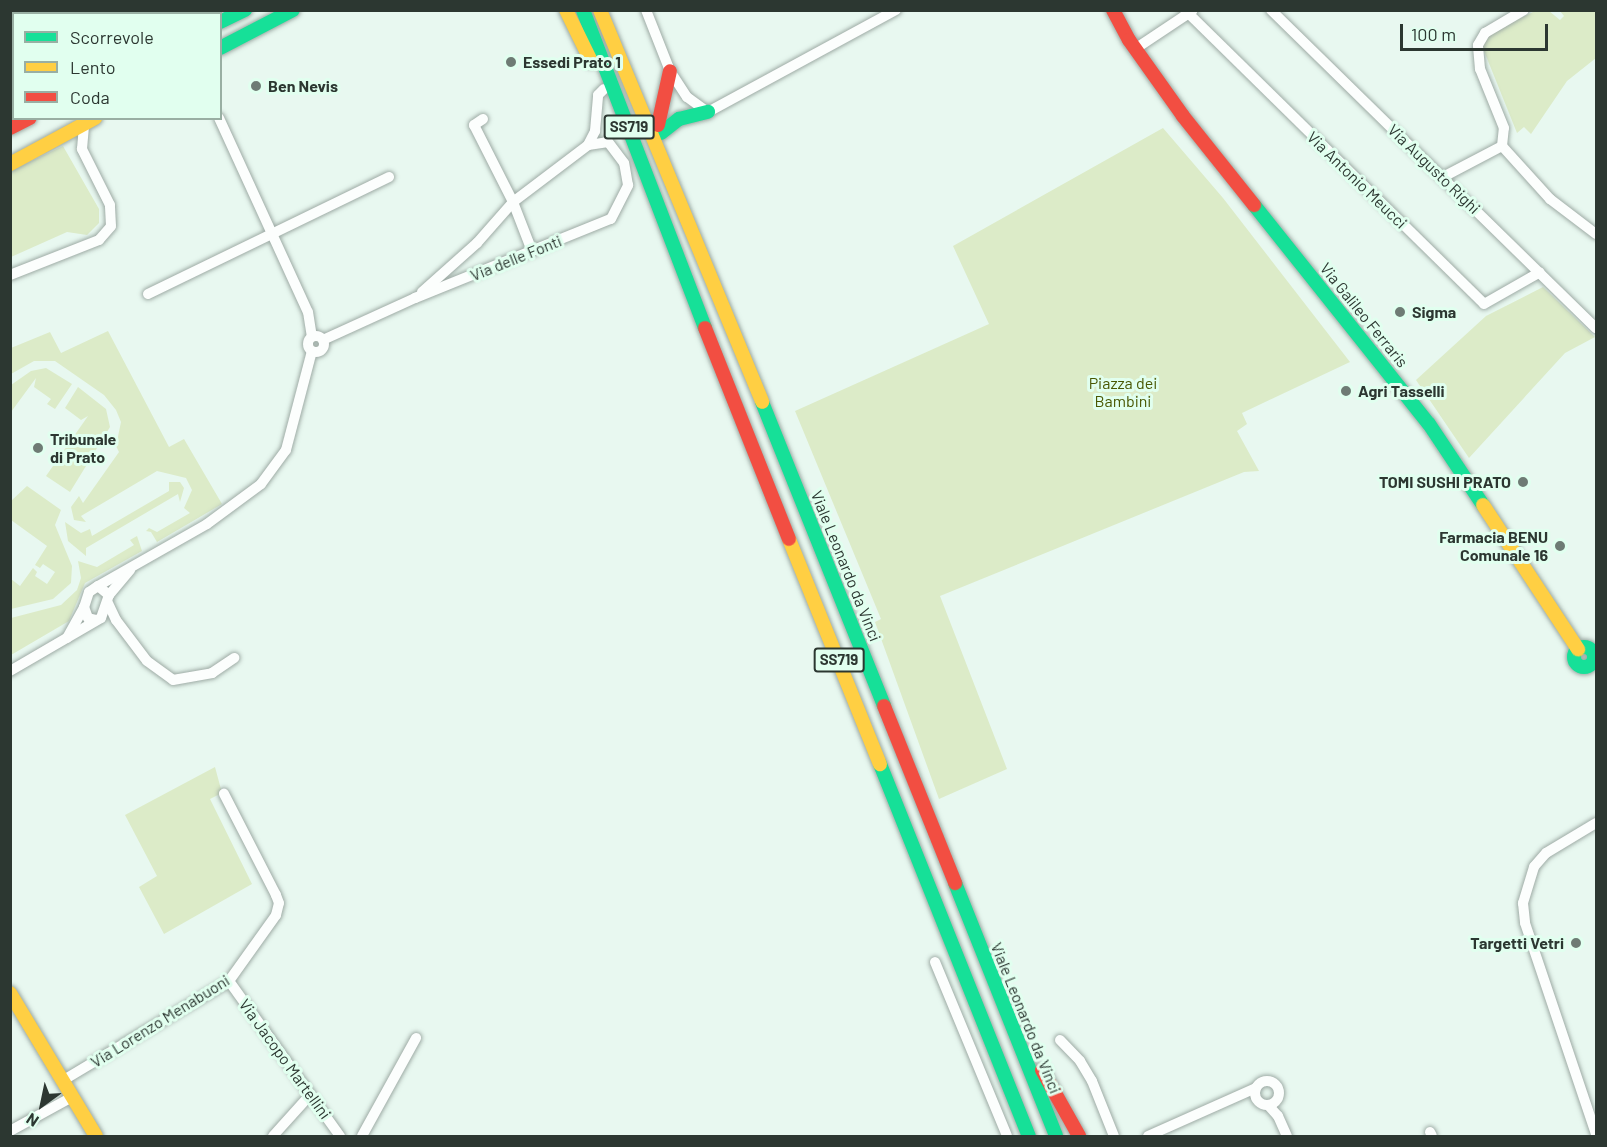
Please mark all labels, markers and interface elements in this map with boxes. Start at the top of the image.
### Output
legend [12,12,222,120]
scale bar [1403,12,1552,50]
text: 100 m [1411,23,1456,45]
text: Scorrevole [70,26,154,48]
place label: Essedi Prato 1 [523,52,621,72]
marker: Essedi Prato 1 [504,55,518,69]
text: Lento [70,56,116,78]
place label: Ben Nevis [268,76,338,96]
marker: Ben Nevis [249,79,263,93]
text: Coda [70,86,110,108]
road number: SS719 [604,115,654,139]
street label: Via Augusto Righi [1384,120,1484,218]
street label: Via Antonio Meucci [1303,127,1411,233]
street label: Via delle Fonti [467,231,565,285]
street label: Via Galileo Ferraris [1316,259,1412,371]
place label: Sigma [1412,302,1456,322]
marker: Sigma [1393,305,1407,319]
park label: Piazza dei Bambini [1089,373,1157,411]
place label: Agri Tasselli [1358,381,1445,401]
marker: Agri Tasselli [1339,384,1353,398]
place label: Tribunale di Prato [50,429,116,467]
marker: Tribunale di Prato [31,441,45,455]
place label: TOMI SUSHI PRATO [1379,472,1511,492]
marker: TOMI SUSHI PRATO [1516,475,1530,489]
street label: Viale Leonardo da Vinci [807,488,885,644]
place label: Farmacia BENU Comunale 16 [1439,527,1548,565]
marker: Farmacia BENU Comunale 16 [1553,539,1567,553]
road number: SS719 [814,648,864,672]
place label: Targetti Vetri [1470,933,1564,953]
marker: Targetti Vetri [1569,936,1583,950]
street label: Viale Leonardo da Vinci [987,940,1065,1096]
street label: Via Lorenzo Menabuoni [87,970,233,1072]
street label: Via Jacopo Martellini [235,995,335,1123]
north arrow [12,1075,72,1135]
text: N [22,1110,42,1131]

